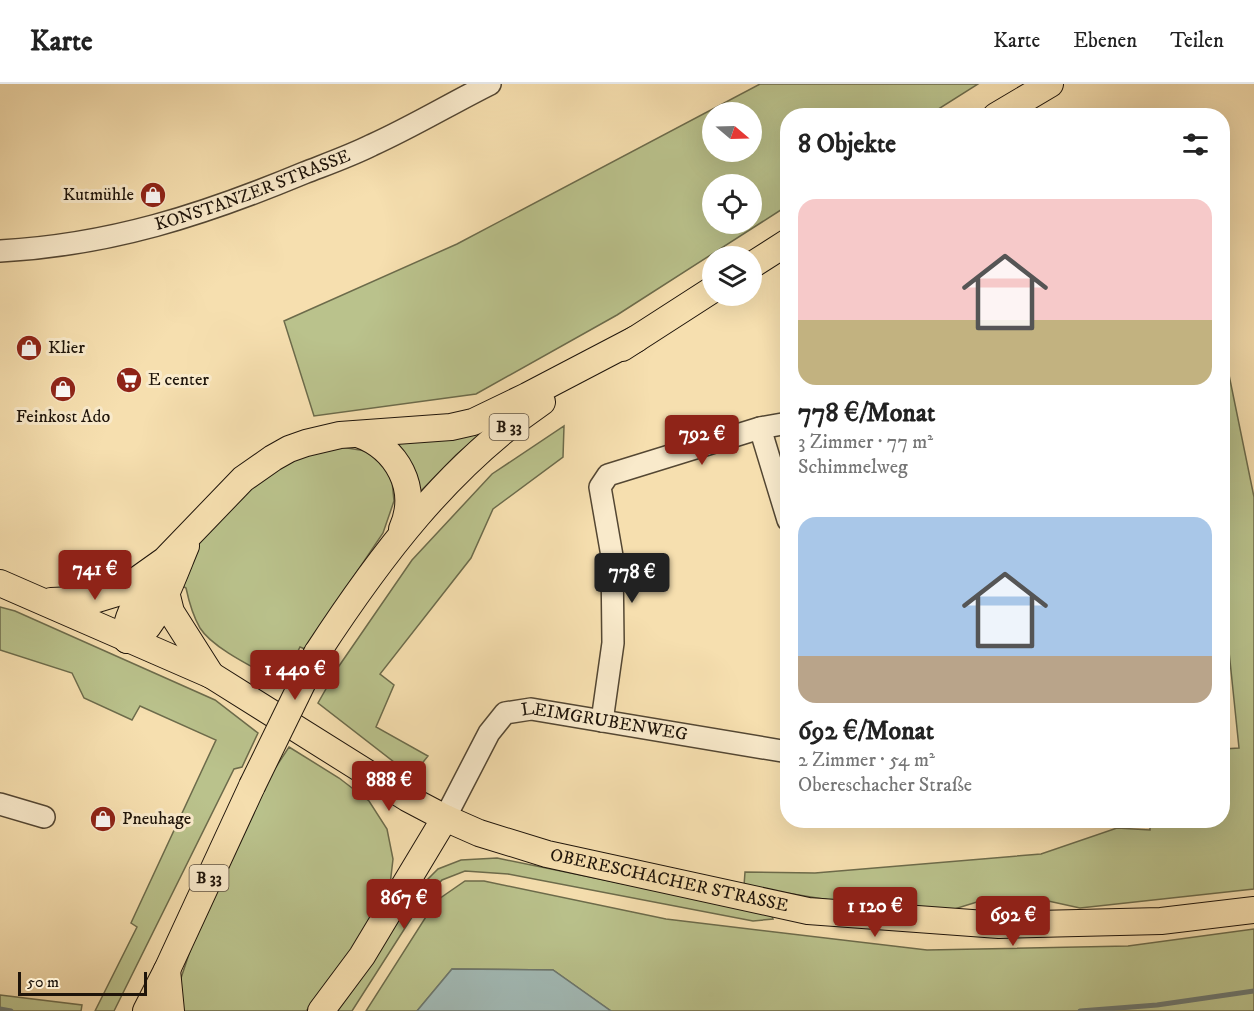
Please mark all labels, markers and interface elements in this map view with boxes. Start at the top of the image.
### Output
text: Karte [30,24,93,59]
text: Karte [993,28,1040,54]
text: Ebenen [1073,28,1137,54]
text: Teilen [1170,28,1224,54]
north arrow [702,102,762,162]
map controls [702,102,762,306]
text: 8 Objekte [798,128,896,161]
icon: filters [1179,128,1212,161]
street label: KONSTANZER STRASSE [152,145,354,236]
button: locate [702,174,762,234]
shop icon: Kutmühle [138,180,168,210]
place label: Kutmühle [63,184,134,206]
icon: home [951,238,1059,346]
button: layers [702,246,762,306]
shop icon: Klier [14,333,44,363]
place label: Klier [48,337,85,359]
supermarket icon: E center [114,365,144,395]
place label: E center [148,369,209,391]
shop icon: Feinkost Ado [48,374,78,404]
text: 778 €/Monat [798,397,935,430]
place label: Feinkost Ado [16,406,110,428]
road number: B 33 [490,414,528,440]
pin: 792 € [660,415,744,466]
text: 792 € [679,422,725,447]
text: 3 Zimmer · 77 m² [798,430,933,455]
text: Schimmelweg [798,455,908,480]
pin: 741 € [53,550,137,601]
pin: 778 € [590,553,674,604]
icon: home [951,556,1059,664]
text: 741 € [72,557,118,582]
text: 778 € [608,560,656,585]
pin: 1 440 € [240,650,350,701]
text: 1 440 € [264,657,326,682]
street label: LEIMGRUBENWEG [520,698,690,746]
text: 692 €/Monat [798,715,934,748]
text: 2 Zimmer · 54 m² [798,748,935,773]
pin: 888 € [347,761,431,812]
text: 888 € [366,768,412,793]
text: Obereschacher Straße [798,773,972,798]
shop icon: Pneuhage [88,804,118,834]
place label: Pneuhage [122,808,191,830]
street label: OBERESCHACHER STRASSE [548,844,791,917]
road number: B 33 [190,865,228,891]
pin: 867 € [362,879,446,930]
text: 867 € [381,886,427,911]
pin: 1 120 € [820,887,930,938]
text: 1 120 € [847,894,903,919]
pin: 692 € [971,896,1055,947]
text: 692 € [990,903,1036,928]
scale bar [18,969,147,996]
text: 50 m [27,972,59,992]

